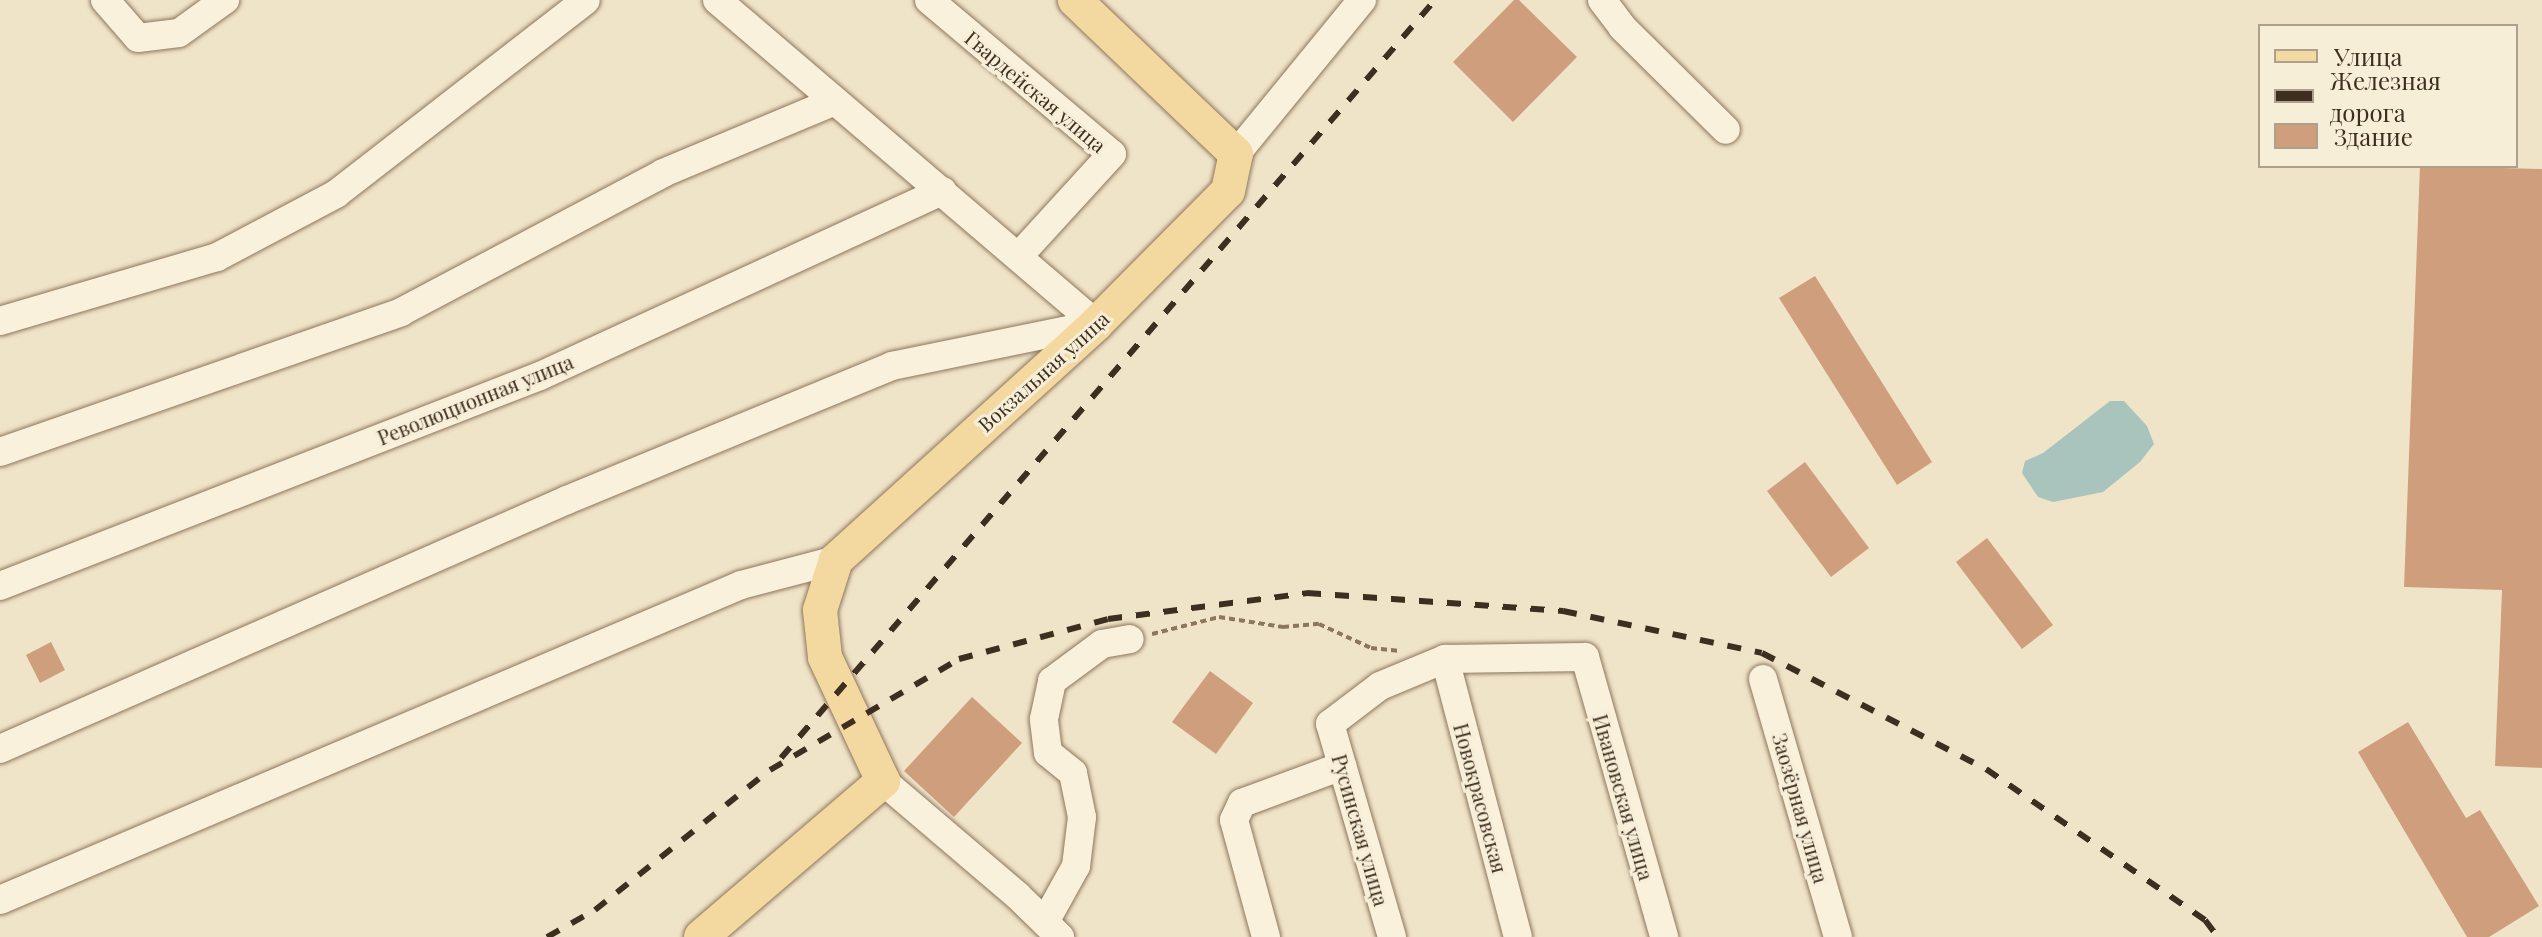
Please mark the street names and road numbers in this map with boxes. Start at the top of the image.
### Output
street label: Гвардейская улица [961,25,1111,157]
street label: Вокзальная улица [973,306,1113,436]
street label: Революционная улица [374,349,576,449]
street label: Ивановская улица [1589,711,1659,883]
street label: Новокрасовская [1449,720,1513,876]
street label: Заозёрная улица [1768,730,1834,886]
street label: Русинская улица [1328,751,1394,909]

